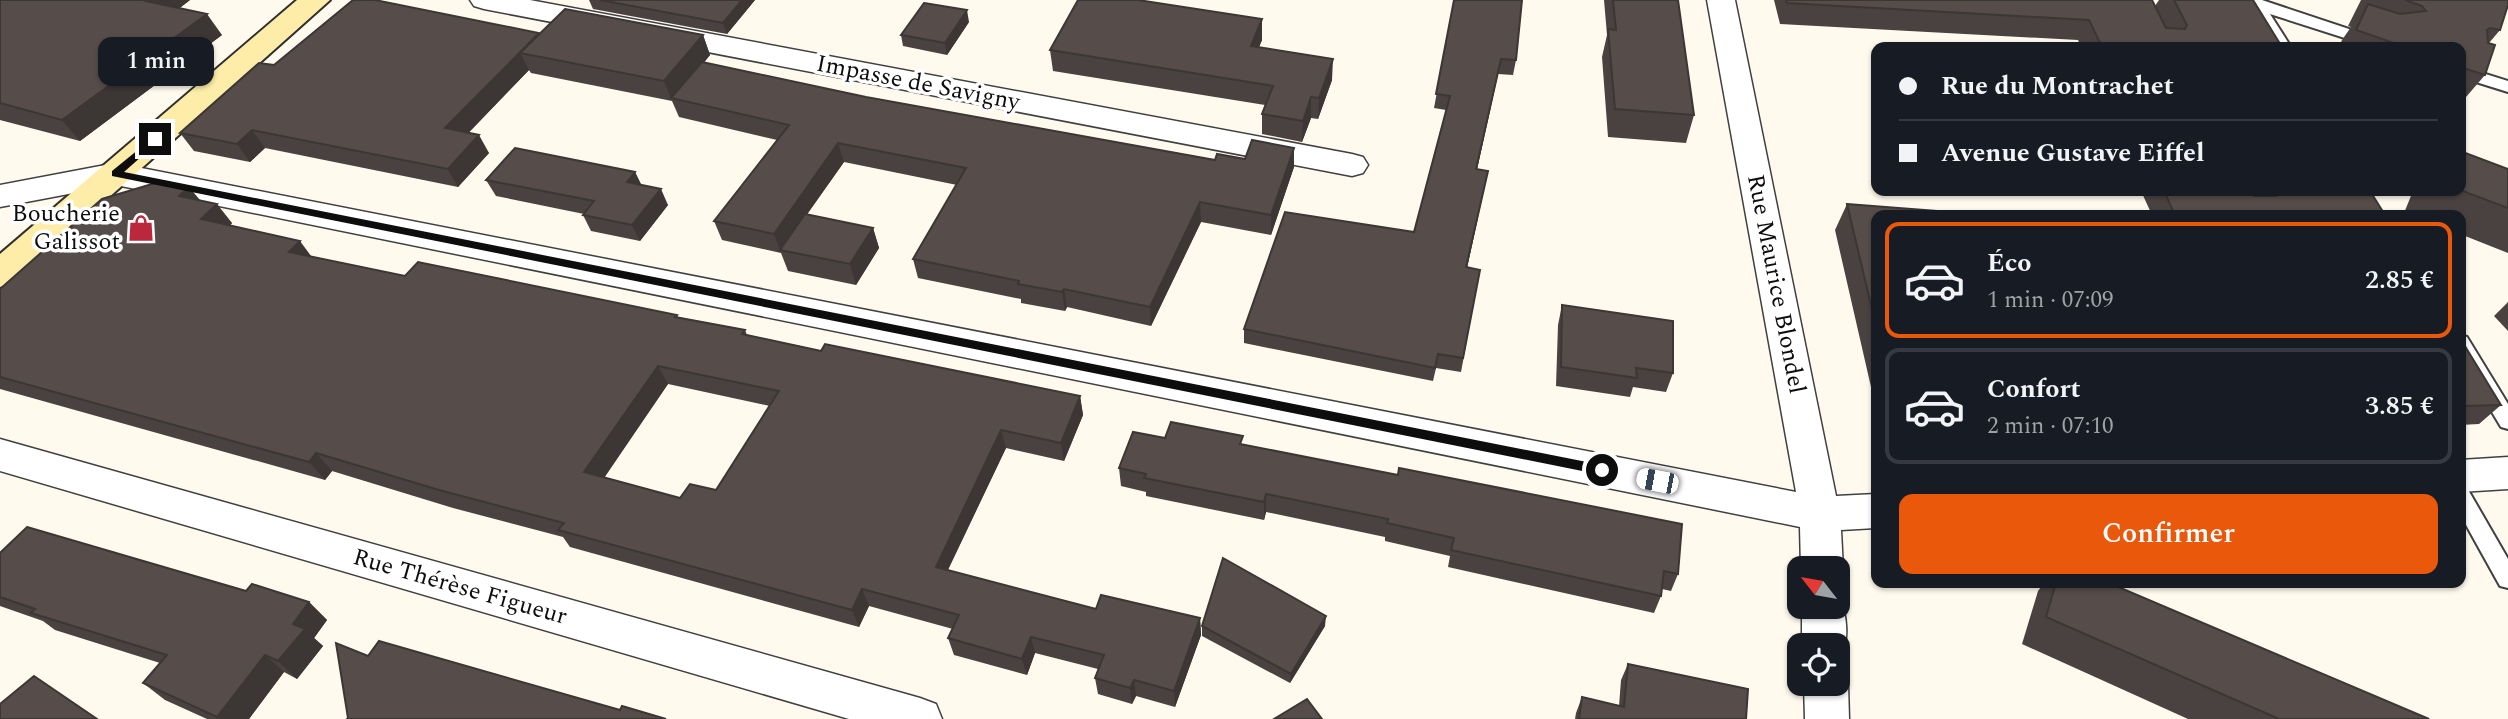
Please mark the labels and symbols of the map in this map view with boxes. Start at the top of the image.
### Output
callout: 1 min [97,38,213,86]
street label: Impasse de Savigny [813,46,1024,121]
route end [139,123,171,155]
street label: Rue Maurice Blondel [1737,171,1815,397]
place label: Boucherie Galissot [12,196,120,260]
shop icon: Boucherie Galissot [126,213,156,243]
route start [1586,454,1618,486]
car [1635,467,1680,495]
street label: Rue Thérèse Figueur [349,539,571,635]
north arrow [1787,556,1850,620]

